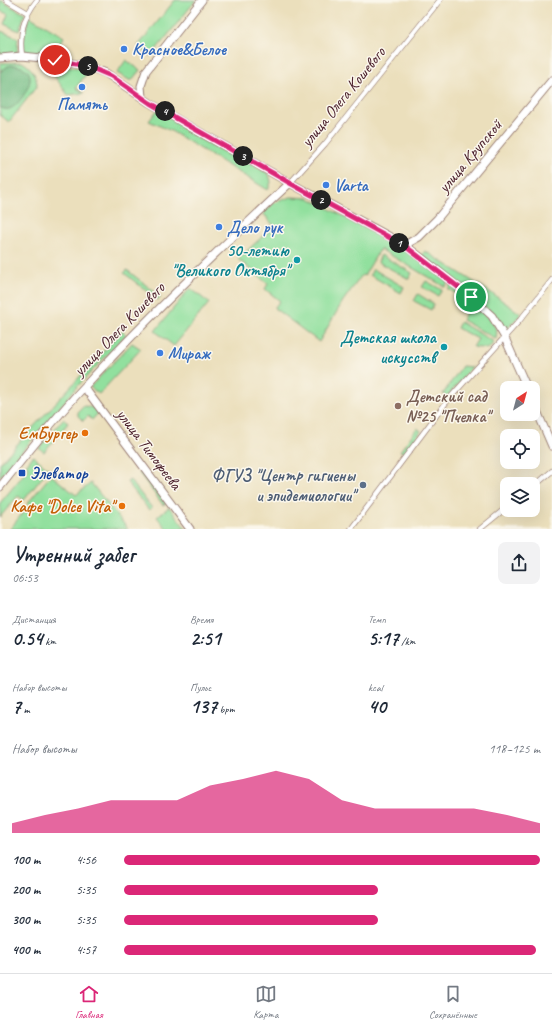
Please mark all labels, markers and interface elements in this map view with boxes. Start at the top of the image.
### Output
place label: Красное&Белое [132,39,228,60]
street label: улица Олега Кошевого [296,42,390,152]
pin [38,43,72,77]
marker: Красное&Белое [119,44,129,54]
icon: check [44,49,66,71]
pin: 5 [78,56,98,76]
text: 5 [86,59,90,73]
marker: Память [77,82,87,92]
place label: Память [57,94,108,115]
pin: 4 [155,101,175,121]
text: 4 [163,104,167,118]
street label: улица Крупской [433,114,507,198]
pin: 3 [233,146,253,166]
text: 3 [241,149,245,163]
place label: Varta [334,175,370,196]
marker: Varta [321,180,331,190]
pin: 2 [311,190,331,210]
text: 2 [319,193,323,207]
place label: Дело рук [227,217,284,238]
marker: Дело рук [214,222,224,232]
pin: 1 [389,233,409,253]
text: 1 [397,236,401,250]
place label: 50-летию "Великого Октября" [171,240,293,281]
marker: 50-летию "Великого Октября" [292,255,302,265]
street label: улица Олега Кошевого [68,277,170,381]
pin [454,280,488,314]
icon: arrive [460,286,482,308]
place label: Детская школа искусств [340,327,439,368]
marker: Детская школа искусств [439,342,449,352]
place label: Мираж [168,343,211,364]
marker: Мираж [155,348,165,358]
north arrow [500,381,540,421]
map controls [500,381,540,517]
place label: Детский сад №25 "Пчелка" [406,386,494,427]
marker: Детский сад №25 "Пчелка" [393,401,403,411]
street label: улица Тимофеева [111,404,187,495]
place label: ЕмБургер [19,423,79,444]
marker: ЕмБургер [80,428,90,438]
button: locate [500,429,540,469]
place label: Элеватор [30,463,89,484]
place label: ФГУЗ "Центр гигиены и эпидемиологии" [212,465,359,506]
marker: Элеватор [17,468,27,478]
button: layers [500,477,540,517]
marker: ФГУЗ "Центр гигиены и эпидемиологии" [358,480,368,490]
place label: Кафе "Dolce Vita" [10,496,118,517]
marker: Кафе "Dolce Vita" [117,501,127,511]
text: Утренний забег [12,541,135,569]
button: share [498,542,540,584]
text: 06:53 [12,570,38,586]
text: Дистанция [12,612,56,626]
text: Время [190,612,213,626]
text: Темп [368,612,386,626]
text: 0.54 [12,626,43,651]
text: 2:51 [190,626,221,651]
text: 5:17 [368,626,399,651]
text: km [43,634,56,648]
text: /km [399,634,416,648]
text: Набор высоты [12,680,67,694]
text: Пульс [190,680,211,694]
text: kcal [368,680,383,694]
text: 7 [12,694,21,719]
text: 137 [190,694,217,719]
text: 40 [368,694,386,719]
text: m [21,702,30,716]
text: bpm [217,702,235,716]
text: Набор высоты [12,741,77,757]
text: 118–125 m [489,741,540,757]
text: 100 m [12,852,40,868]
text: 4:56 [76,852,96,868]
text: 200 m [12,882,40,898]
text: 5:35 [76,882,96,898]
text: 300 m [12,912,40,928]
text: 5:35 [76,912,96,928]
text: 400 m [12,942,40,958]
text: 4:57 [76,942,96,958]
tab: Главная [75,983,103,1021]
tab: Карта [253,983,278,1021]
tab: Сохранённые [429,983,477,1021]

